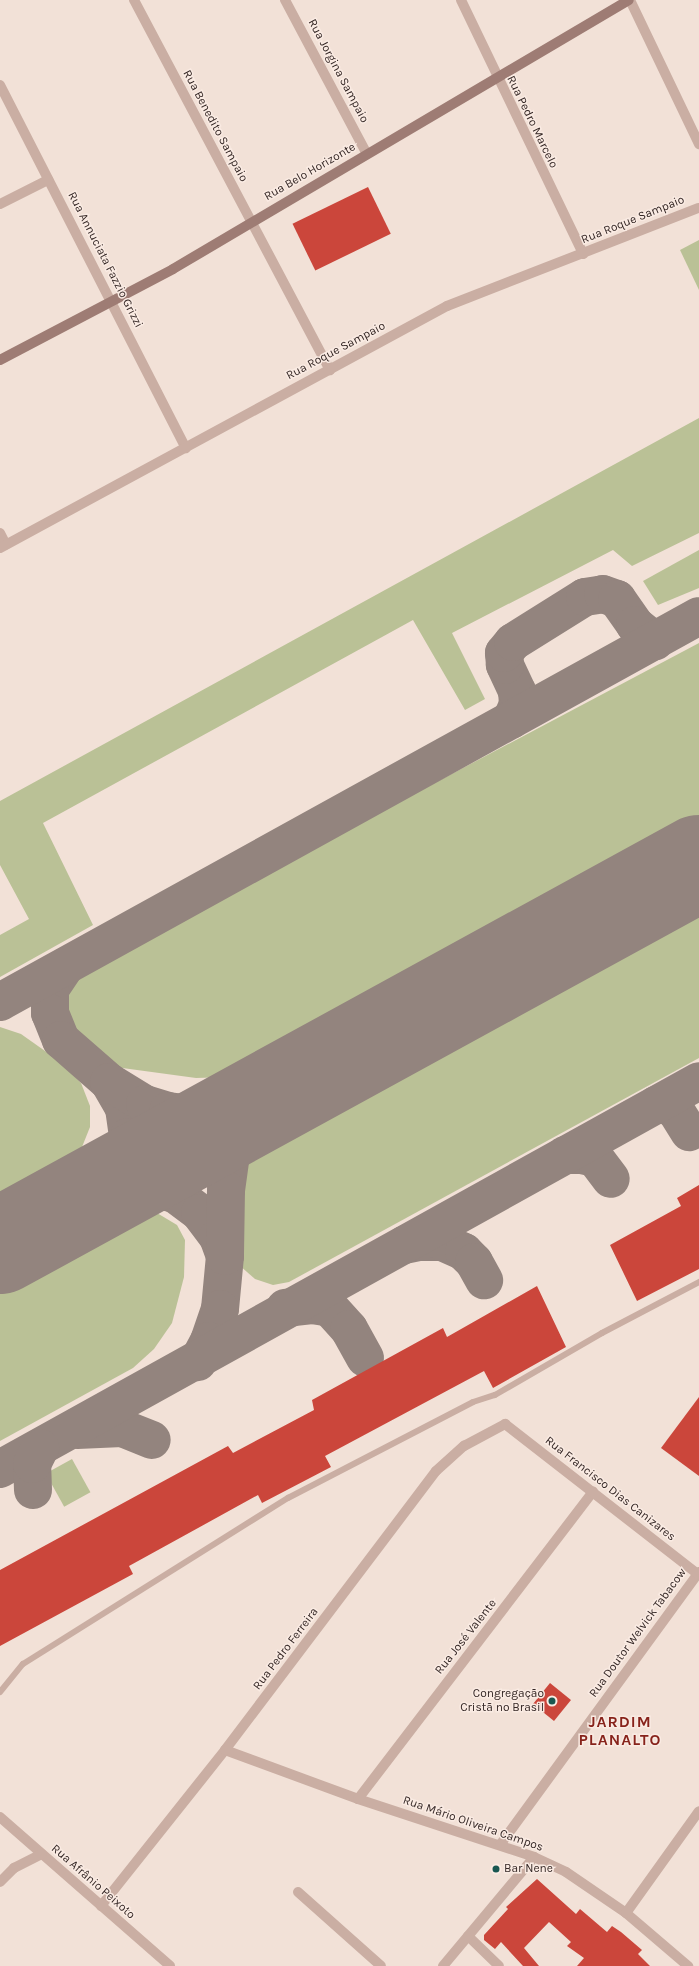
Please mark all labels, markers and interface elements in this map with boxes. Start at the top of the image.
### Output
street label: Rua Jorgina Sampaio [305,17,371,125]
street label: Rua Benedito Sampaio [179,68,251,184]
street label: Rua Pedro Marcelo [503,73,561,171]
street label: Rua Belo Horizonte [262,140,358,204]
street label: Rua Annuciata Fazzio Grizzi [64,190,146,330]
street label: Rua Roque Sampaio [579,193,687,247]
street label: Rua Roque Sampaio [284,319,388,383]
street label: Rua Francisco Dias Canizares [542,1434,678,1544]
street label: Rua Doutor Welvick Tabacow [586,1566,690,1700]
street label: Rua José Valente [432,1597,500,1677]
street label: Rua Pedro Ferreira [250,1605,322,1693]
place label: Congregação Cristã no Brasil [460,1687,544,1715]
marker: Congregação Cristã no Brasil [547,1696,557,1706]
district label: JARDIM PLANALTO [578,1712,662,1750]
street label: Rua Mário Oliveira Campos [401,1793,545,1855]
street label: Rua Afrânio Peixoto [48,1842,138,1922]
place label: Bar Nene [504,1862,553,1876]
marker: Bar Nene [491,1864,501,1874]

